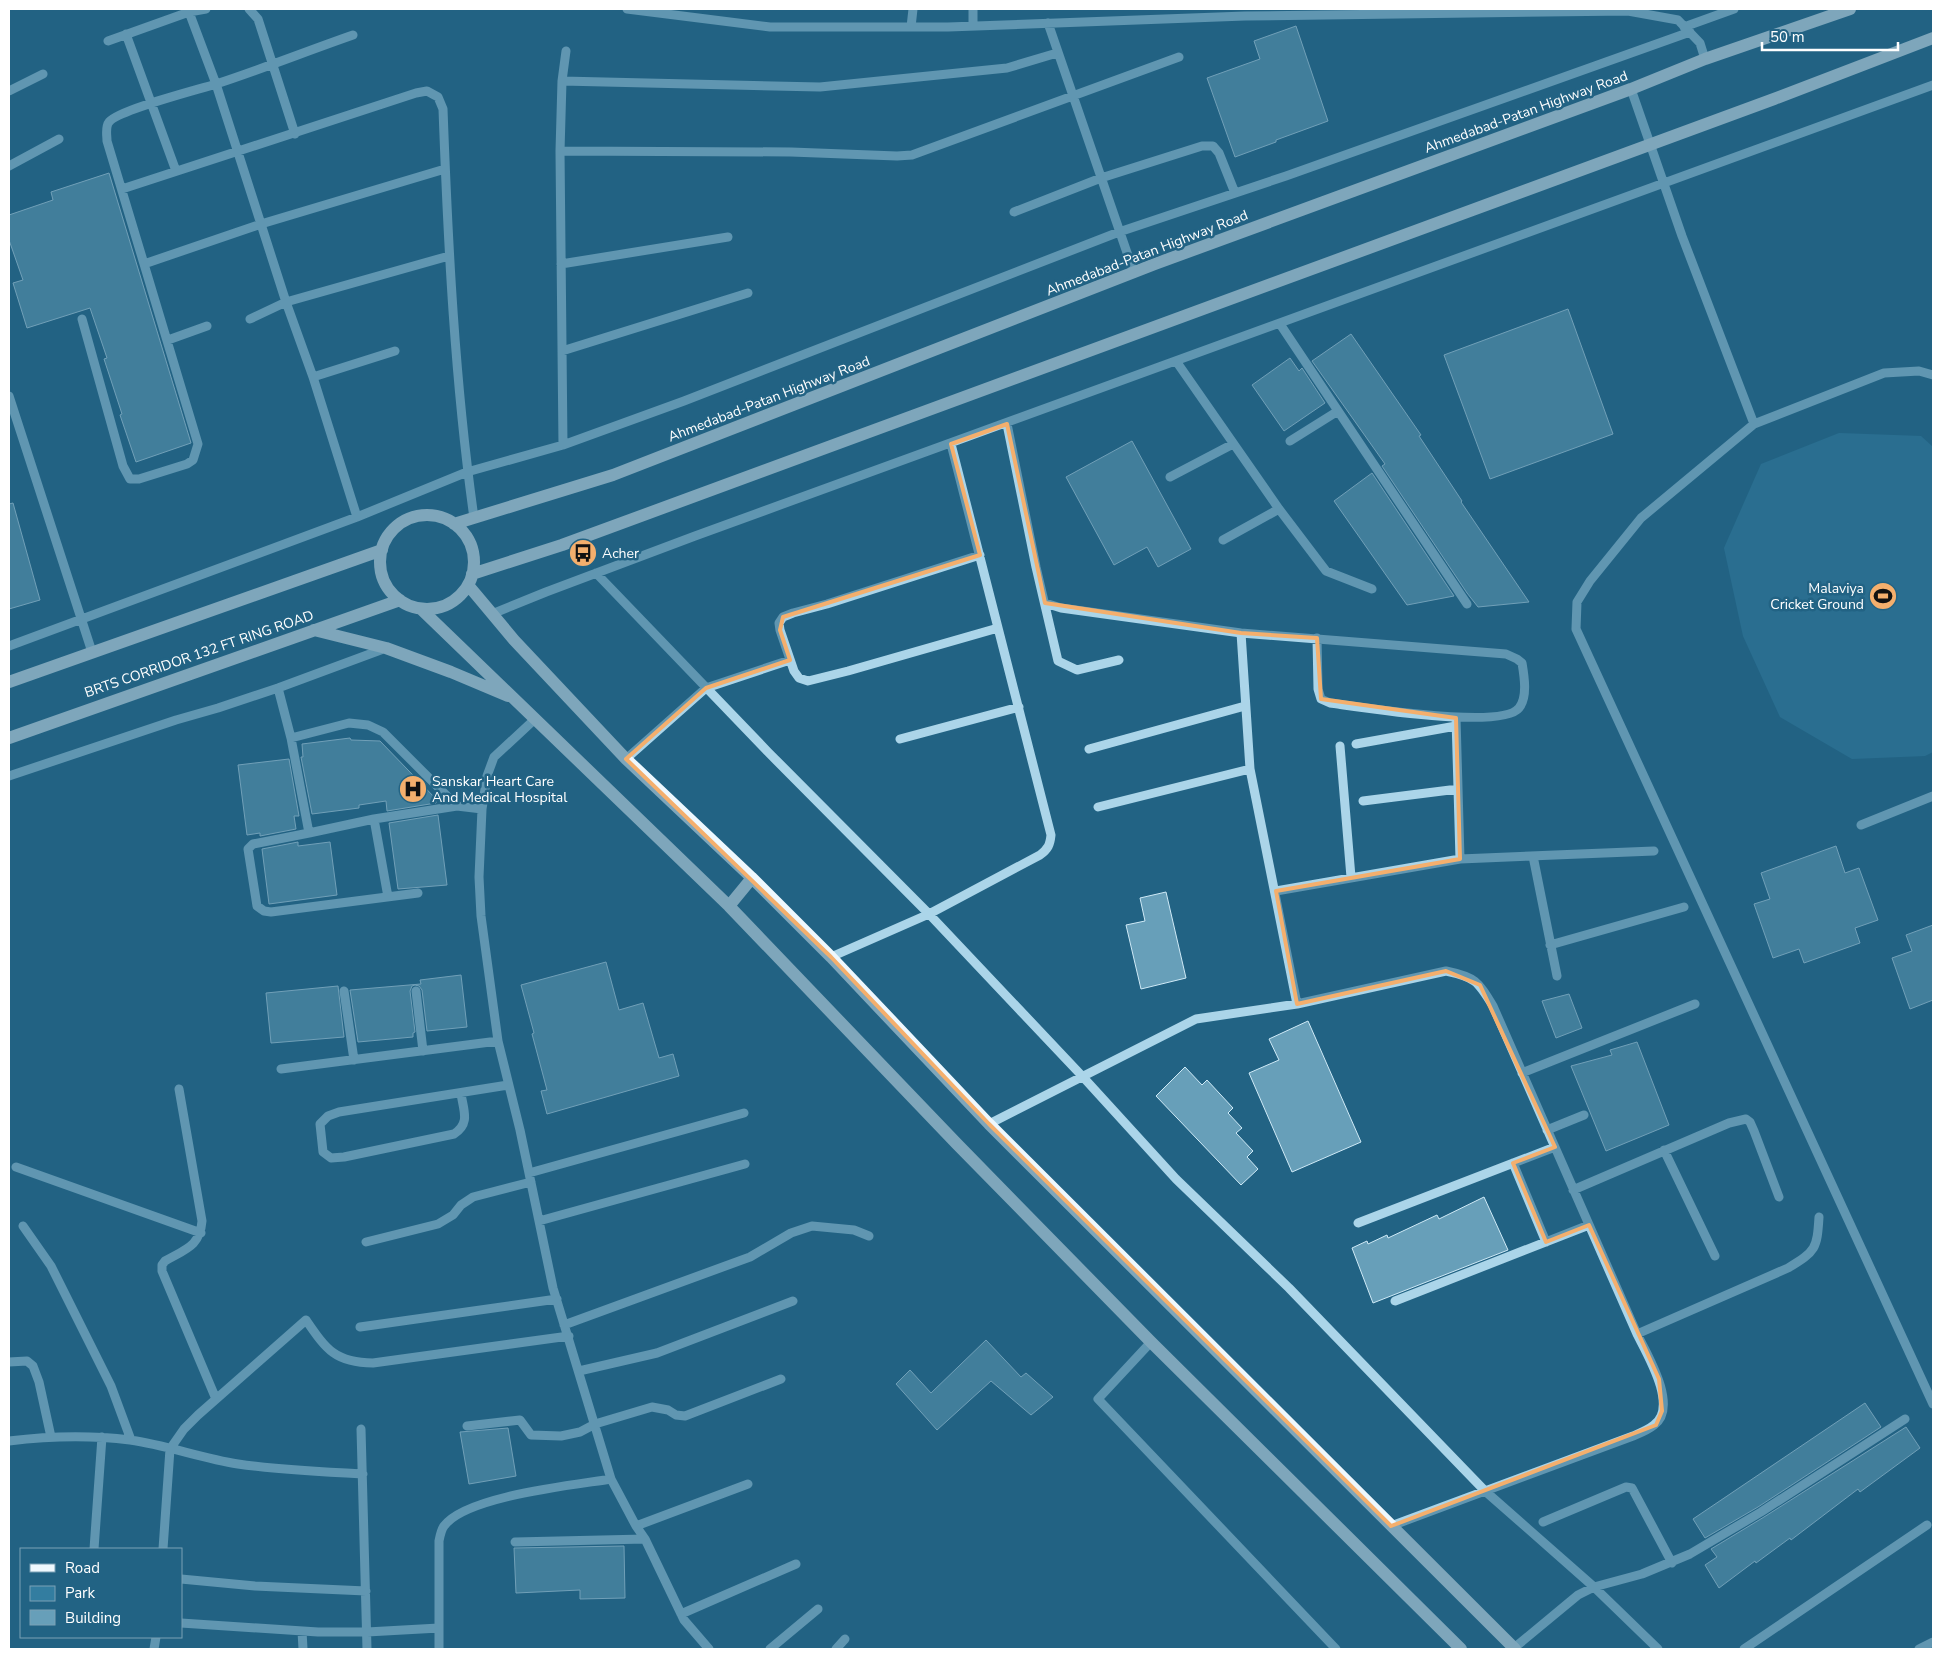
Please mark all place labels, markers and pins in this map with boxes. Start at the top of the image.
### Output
bus stop icon: Acher [568,538,598,568]
place label: Acher [602,544,639,563]
place label: Malaviya Cricket Ground [1770,579,1864,614]
sports icon: Malaviya Cricket Ground [1868,581,1898,611]
place label: Sanskar Heart Care And Medical Hospital [432,772,568,807]
hospital icon: Sanskar Heart Care And Medical Hospital [398,774,428,804]

